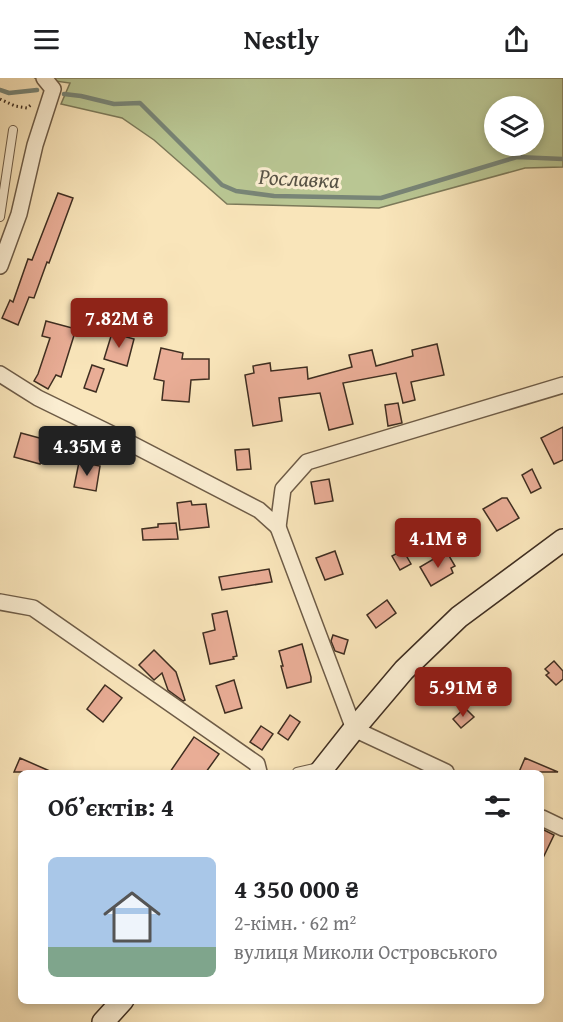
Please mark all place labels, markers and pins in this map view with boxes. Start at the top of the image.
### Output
pin: 7.82M ₴ [64,298,174,349]
pin: 4.35M ₴ [32,426,142,477]
pin: 4.1M ₴ [389,518,487,569]
pin: 5.91M ₴ [408,667,518,718]

